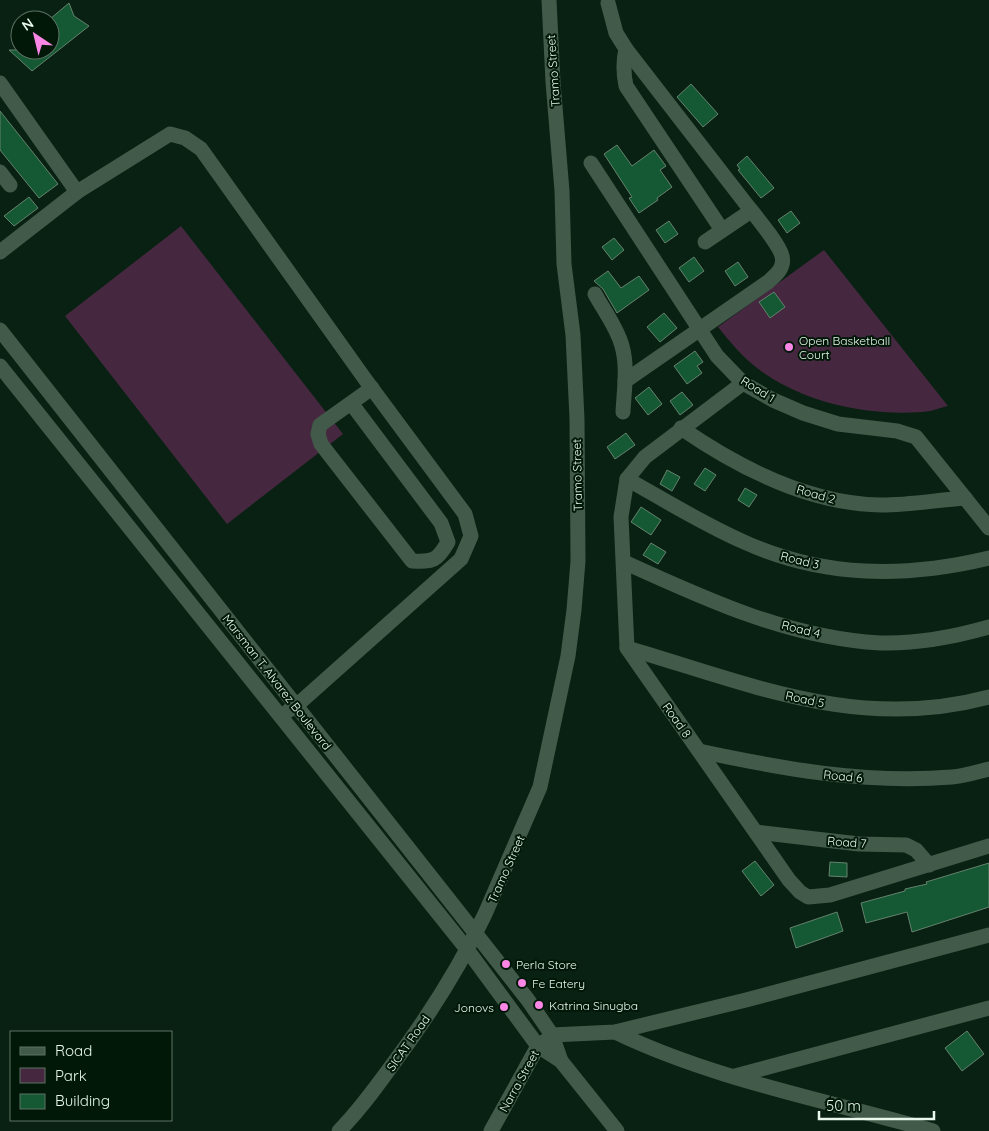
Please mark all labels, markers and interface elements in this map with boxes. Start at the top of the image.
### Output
north arrow [10,10,60,60]
text: N [18,14,37,35]
street label: Tramo Street [543,34,563,108]
place label: Open Basketball Court [799,333,890,362]
marker: Open Basketball Court [783,341,795,353]
street label: Road 1 [738,373,778,405]
street label: Tramo Street [569,439,585,511]
street label: Road 2 [795,481,837,507]
street label: Road 3 [779,548,821,572]
street label: Marsman T. Alvarez Boulevard [219,611,335,753]
street label: Road 4 [780,617,822,641]
street label: Road 5 [784,688,826,710]
street label: Road 8 [660,700,694,740]
street label: Road 6 [823,766,864,786]
street label: Tramo Street [484,833,528,905]
street label: Road 7 [827,833,867,851]
place label: Perla Store [516,957,577,972]
marker: Perla Store [500,958,512,970]
place label: Fe Eatery [532,976,585,991]
marker: Fe Eatery [516,977,528,989]
place label: Katrina Sinugba [549,998,638,1013]
marker: Katrina Sinugba [533,999,545,1011]
place label: Jonovs [454,1000,494,1015]
marker: Jonovs [498,1001,510,1013]
street label: SICAT Road [383,1012,433,1074]
legend [10,1031,172,1121]
text: Road [55,1041,92,1060]
street label: Narra Street [496,1047,542,1115]
text: Park [55,1066,87,1085]
scale bar [819,1088,934,1120]
text: Building [55,1091,110,1110]
text: 50 m [826,1096,861,1115]

